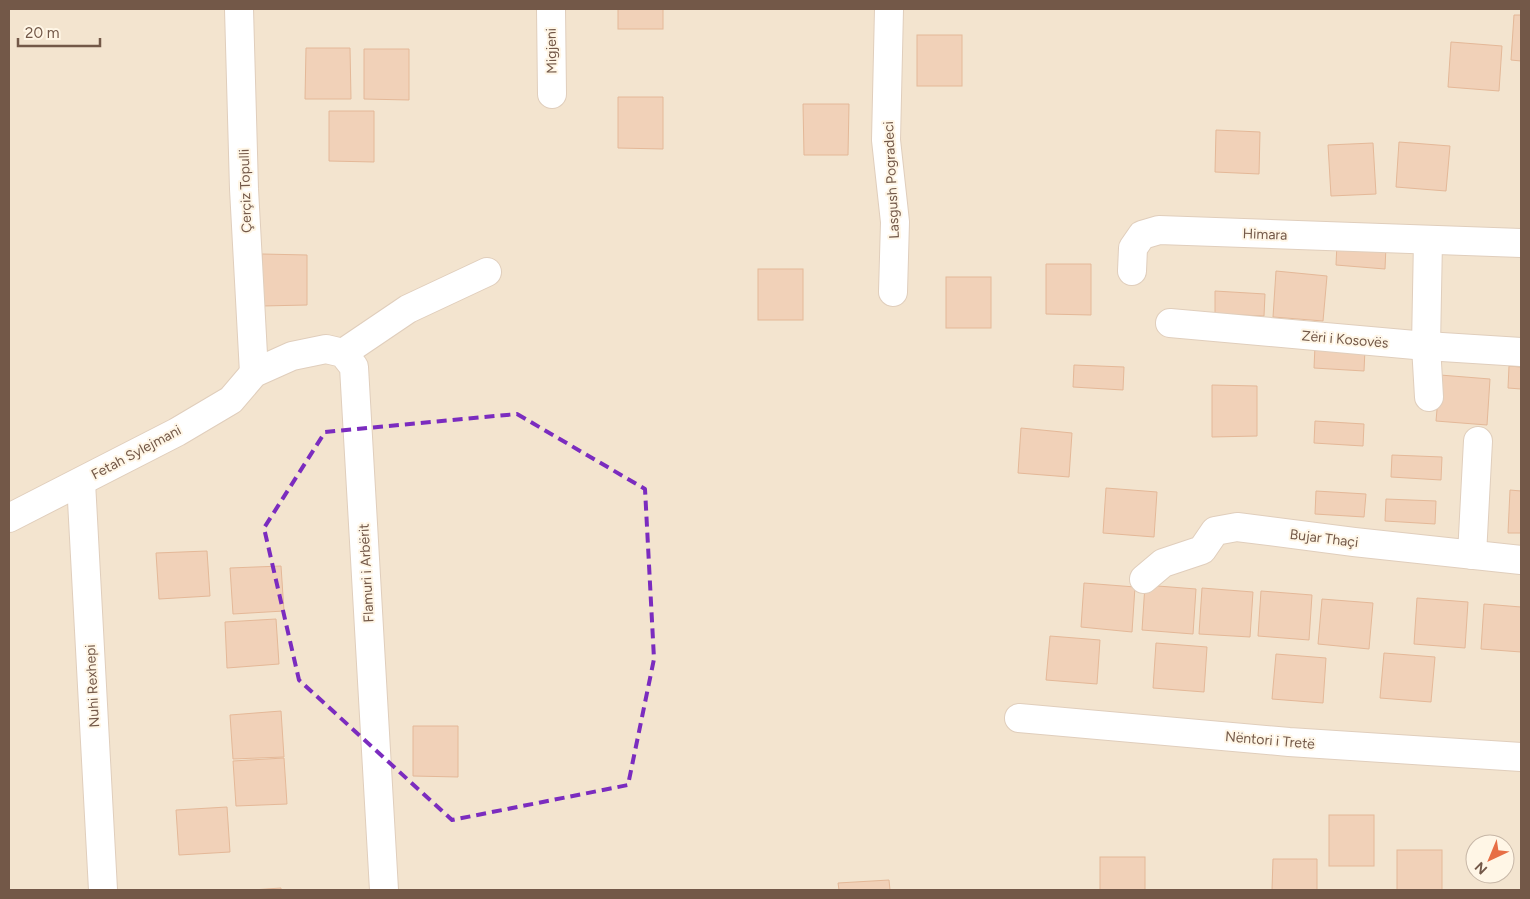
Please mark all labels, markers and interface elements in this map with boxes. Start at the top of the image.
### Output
scale bar [18,15,100,47]
text: 20 m [25,24,59,42]
street label: Migjeni [543,28,560,74]
street label: Lasgush Pogradeci [880,121,903,239]
street label: Çerçiz Topulli [236,149,255,233]
street label: Himara [1242,225,1288,244]
street label: Zëri i Kosovës [1301,327,1389,352]
street label: Fetah Sylejmani [88,422,184,483]
street label: Flamuri i Arbërit [355,523,378,623]
street label: Bujar Thaçi [1289,526,1359,551]
street label: Nuhi Rexhepi [82,644,103,728]
street label: Nëntori i Tretë [1224,728,1316,753]
north arrow [1465,834,1515,884]
text: N [1472,858,1491,878]

